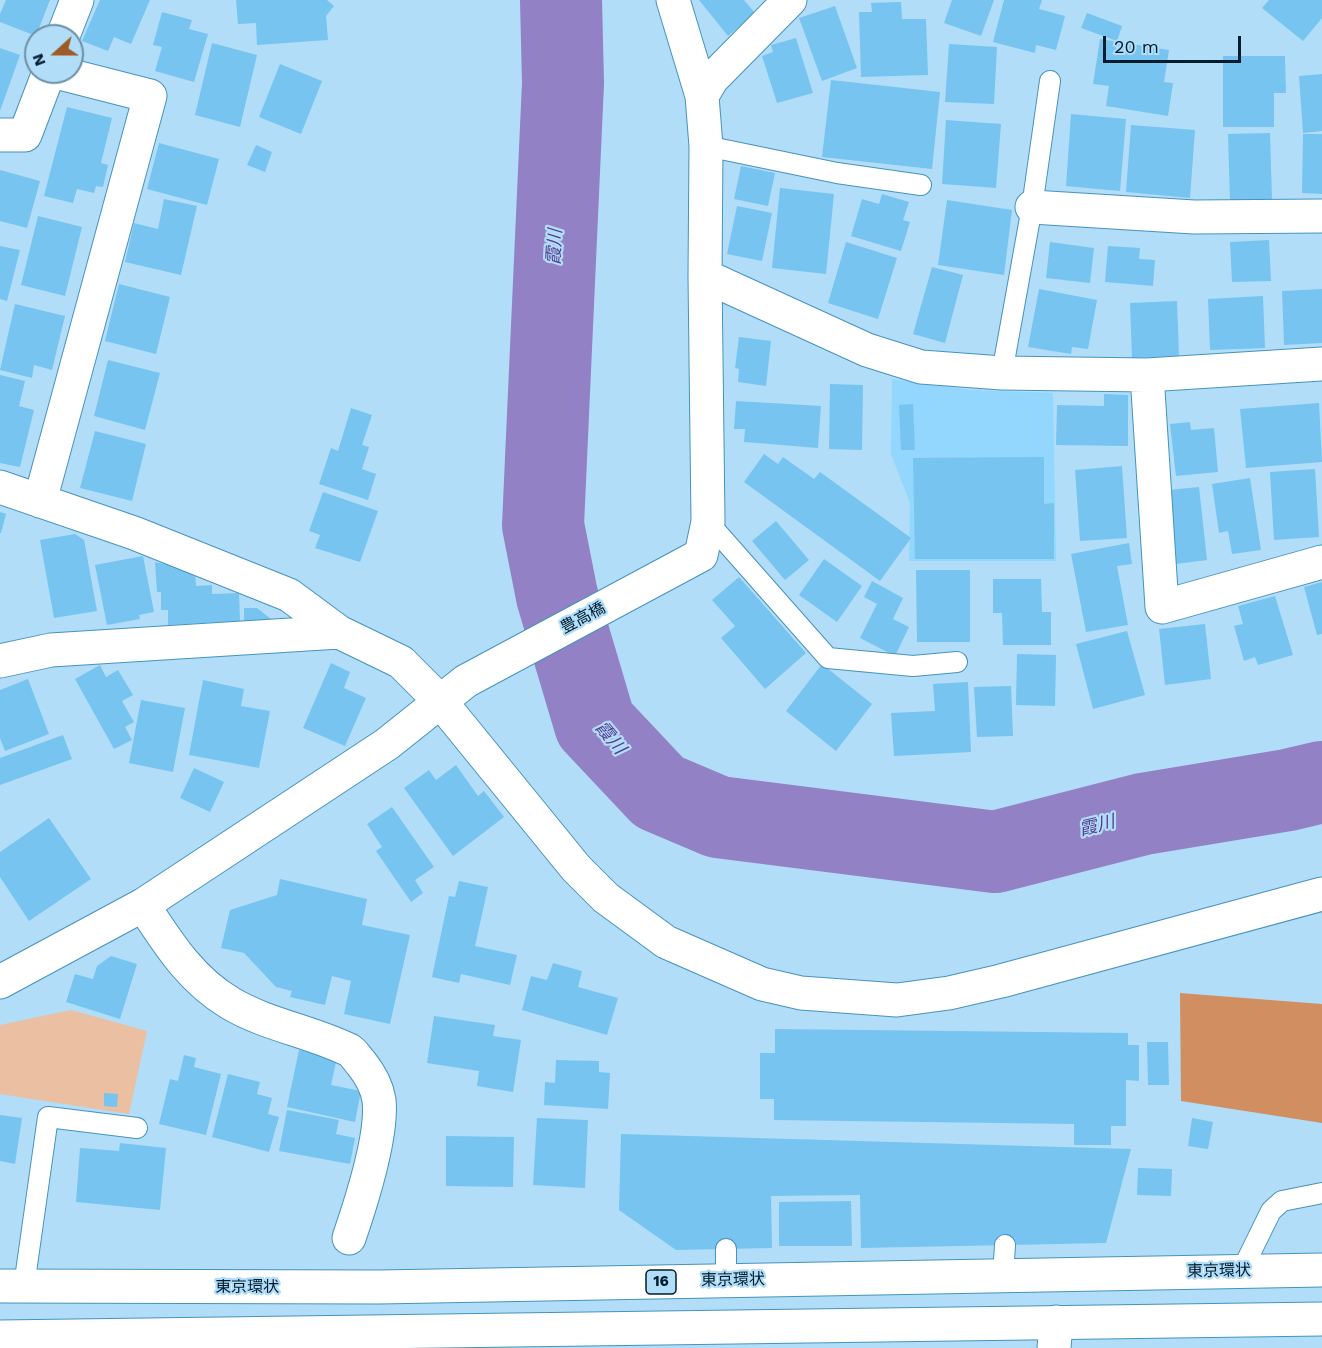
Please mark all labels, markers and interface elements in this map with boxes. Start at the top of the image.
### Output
north arrow [24,24,84,84]
scale bar [1106,24,1244,62]
text: 20 m [1114,36,1159,57]
text: N [28,51,50,69]
water label: 霞川 [543,228,567,266]
street label: 豊高橋 [557,598,609,638]
water label: 霞川 [590,717,630,759]
water label: 霞川 [1077,811,1117,841]
street label: 東京環状 [1187,1261,1251,1281]
road number: 16 [646,1270,676,1294]
street label: 東京環状 [701,1270,765,1290]
street label: 東京環状 [215,1277,279,1297]

